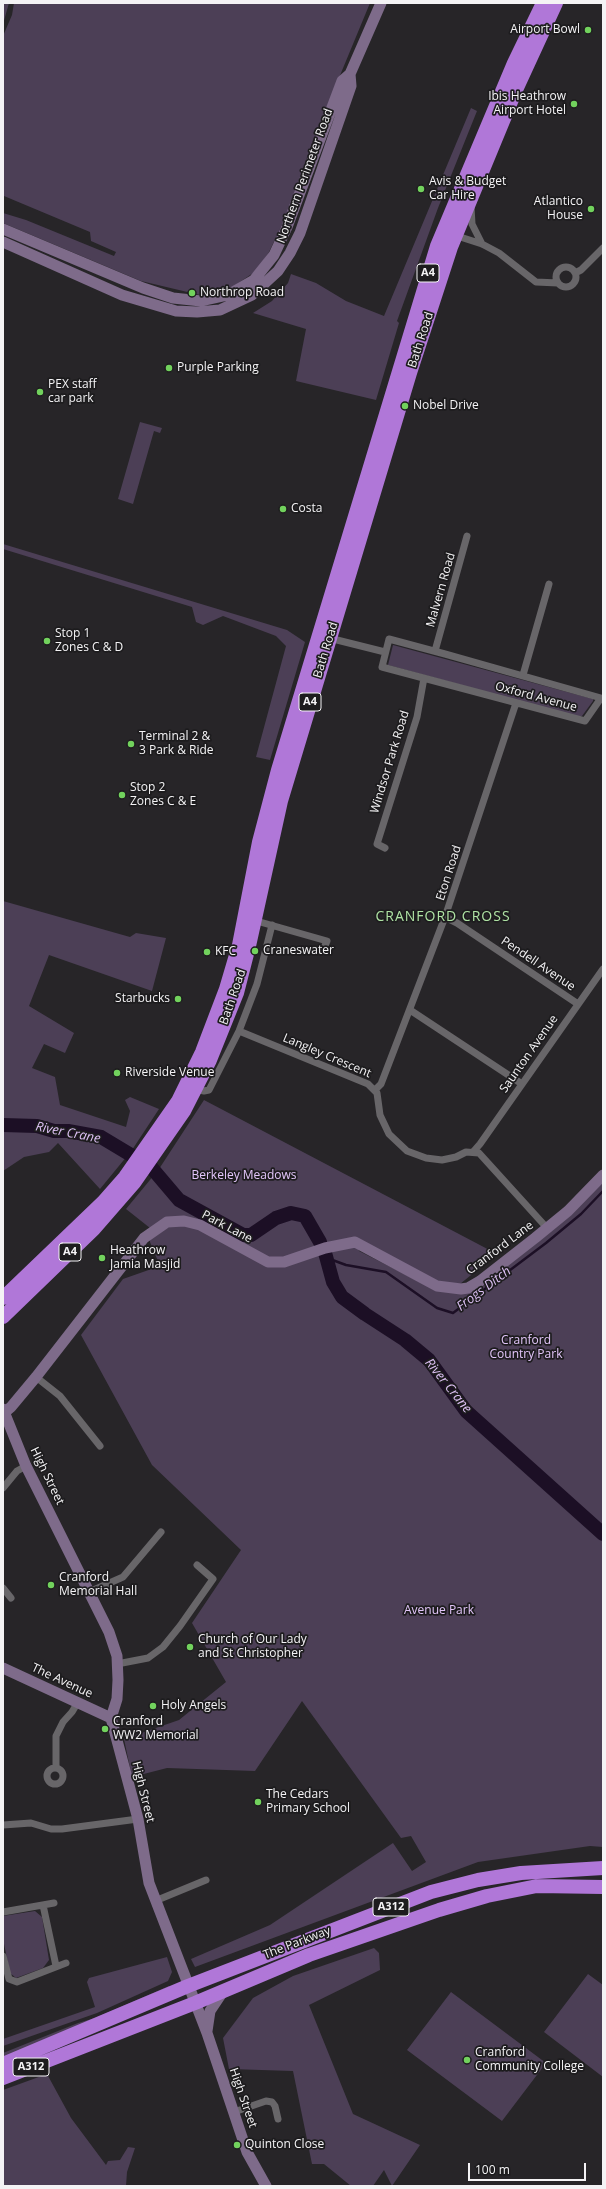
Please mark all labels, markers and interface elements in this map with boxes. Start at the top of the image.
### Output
place label: Airport Bowl [510,23,580,37]
marker: Airport Bowl [583,25,593,35]
place label: Ibis Heathrow Airport Hotel [488,90,566,118]
marker: Ibis Heathrow Airport Hotel [569,99,579,109]
street label: Northern Perimeter Road [274,107,336,245]
place label: Avis & Budget Car Hire [429,175,506,203]
marker: Avis & Budget Car Hire [416,184,426,194]
place label: Atlantico House [534,195,583,223]
marker: Atlantico House [586,204,596,214]
road number: A4 [417,264,439,282]
place label: Northrop Road [200,286,284,300]
marker: Northrop Road [187,288,197,298]
street label: Bath Road [405,310,437,370]
place label: Purple Parking [177,361,259,375]
marker: Purple Parking [164,363,174,373]
place label: PEX staff car park [48,378,97,406]
marker: PEX staff car park [35,387,45,397]
place label: Nobel Drive [413,399,479,413]
marker: Nobel Drive [400,401,410,411]
place label: Costa [291,502,322,516]
marker: Costa [278,504,288,514]
street label: Malvern Road [423,551,459,629]
street label: Bath Road [311,620,341,680]
place label: Stop 1 Zones C & D [55,627,123,655]
marker: Stop 1 Zones C & D [42,636,52,646]
street label: Oxford Avenue [494,679,578,715]
road number: A4 [299,693,321,711]
street label: Windsor Park Road [368,709,412,815]
place label: Terminal 2 & 3 Park & Ride [139,730,214,758]
marker: Terminal 2 & 3 Park & Ride [126,739,136,749]
place label: Stop 2 Zones C & E [130,781,196,809]
marker: Stop 2 Zones C & E [117,790,127,800]
street label: Eton Road [433,844,465,902]
district label: CRANFORD CROSS [375,909,511,925]
street label: Pendell Avenue [498,934,578,994]
place label: Craneswater [263,944,334,958]
place label: KFC [215,945,236,959]
marker: Craneswater [250,946,260,956]
marker: KFC [202,947,212,957]
street label: Bath Road [217,967,249,1027]
place label: Starbucks [115,992,170,1006]
marker: Starbucks [173,994,183,1004]
street label: Saunton Avenue [497,1012,561,1096]
street label: Langley Crescent [281,1031,373,1081]
place label: Riverside Venue [125,1066,214,1080]
marker: Riverside Venue [112,1068,122,1078]
water label: River Crane [34,1119,102,1147]
park label: Berkeley Meadows [191,1169,297,1183]
street label: Park Lane [199,1208,255,1246]
street label: Cranford Lane [464,1218,536,1278]
road number: A4 [59,1243,81,1261]
place label: Heathrow Jamia Masjid [110,1244,180,1272]
marker: Heathrow Jamia Masjid [97,1253,107,1263]
water label: Frogs Ditch [454,1264,514,1314]
park label: Cranford Country Park [490,1334,562,1362]
water label: River Crane [421,1356,475,1416]
street label: High Street [27,1445,67,1507]
place label: Cranford Memorial Hall [59,1571,137,1599]
marker: Cranford Memorial Hall [46,1580,56,1590]
park label: Avenue Park [404,1604,474,1618]
place label: Church of Our Lady and St Christopher [198,1633,307,1661]
marker: Church of Our Lady and St Christopher [185,1642,195,1652]
street label: The Avenue [29,1661,95,1701]
place label: Holy Angels [161,1699,226,1713]
marker: Holy Angels [148,1701,158,1711]
place label: Cranford WW2 Memorial [113,1715,199,1743]
marker: Cranford WW2 Memorial [100,1724,110,1734]
street label: High Street [128,1760,158,1824]
place label: The Cedars Primary School [266,1788,350,1816]
marker: The Cedars Primary School [253,1797,263,1807]
road number: A312 [373,1898,409,1916]
street label: The Parkway [261,1924,333,1962]
place label: Cranford Community College [475,2046,584,2074]
marker: Cranford Community College [462,2055,472,2065]
road number: A312 [13,2058,49,2076]
street label: High Street [226,2066,260,2130]
place label: Quinton Close [245,2138,324,2152]
marker: Quinton Close [232,2140,242,2150]
scale bar [470,2155,588,2181]
text: 100 m [475,2161,510,2178]

